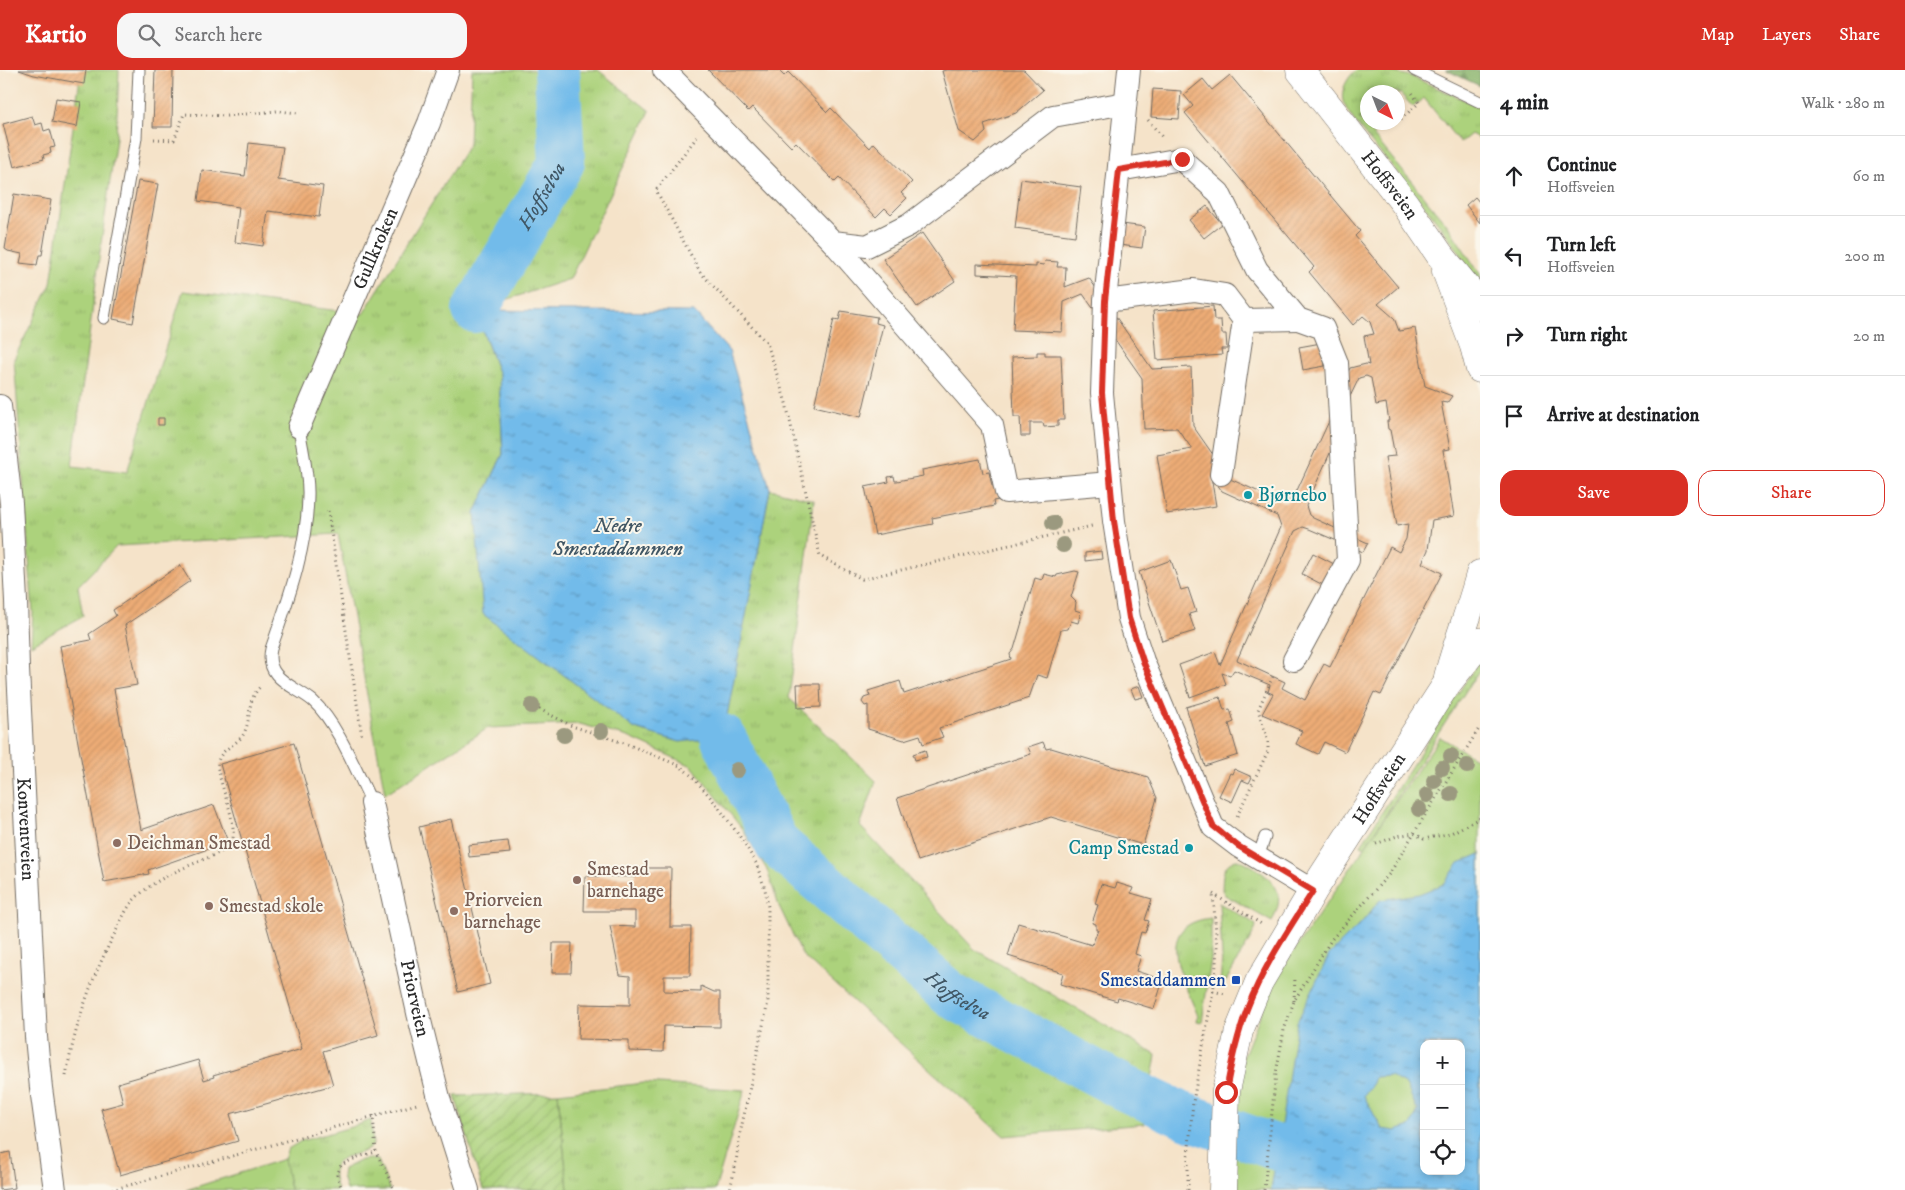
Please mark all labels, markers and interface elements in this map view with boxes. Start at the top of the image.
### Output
search box [117,13,467,58]
text: Kartio [25,20,87,50]
icon: search [135,21,163,49]
text: Search here [175,24,262,47]
text: Map [1701,24,1734,46]
text: Layers [1762,24,1811,46]
text: Share [1839,24,1880,46]
north arrow [1360,85,1405,130]
text: 4 min [1500,90,1549,116]
text: Walk · 280 m [1801,93,1885,113]
street label: Hoffsveien [1356,146,1424,224]
route end [1171,148,1194,171]
text: Continue [1547,154,1617,177]
water label: Hoffselva [512,158,571,235]
icon: ahead [1500,162,1528,190]
text: 60 m [1853,166,1885,186]
text: Hoffsveien [1547,177,1615,197]
street label: Gullkroken [348,204,403,293]
text: Turn left [1547,234,1616,257]
icon: left [1500,242,1528,270]
text: 200 m [1844,246,1885,266]
text: Hoffsveien [1547,257,1615,277]
icon: right [1500,322,1528,350]
text: Turn right [1547,324,1627,347]
text: 20 m [1853,326,1885,346]
icon: arrive [1500,402,1528,430]
text: Arrive at destination [1547,404,1699,427]
button: Save [1500,470,1688,516]
button: Share [1698,470,1885,516]
place label: Bjørnebo [1258,484,1327,507]
marker: Bjørnebo [1242,489,1254,501]
water label: Nedre Smestaddammen [552,514,683,562]
street label: Hoffsveien [1348,748,1411,829]
street label: Konventveien [12,777,40,881]
place label: Deichman Smestad [127,832,271,855]
marker: Deichman Smestad [111,837,123,849]
place label: Camp Smestad [1068,837,1180,860]
marker: Camp Smestad [1183,842,1195,854]
place label: Smestad barnehage [587,858,664,903]
marker: Smestad barnehage [571,874,583,886]
place label: Priorveien barnehage [464,889,542,934]
place label: Smestad skole [219,895,323,918]
marker: Smestad skole [203,900,215,912]
marker: Priorveien barnehage [448,905,460,917]
street label: Priorveien [395,958,435,1039]
water label: Hoffselva [918,964,995,1026]
place label: Smestaddammen [1100,969,1226,992]
marker: Smestaddammen [1230,974,1242,986]
map controls [1420,1040,1465,1175]
button: + [1420,1040,1465,1085]
route start [1215,1081,1238,1104]
button: − [1420,1085,1465,1130]
button: locate [1420,1130,1465,1175]

